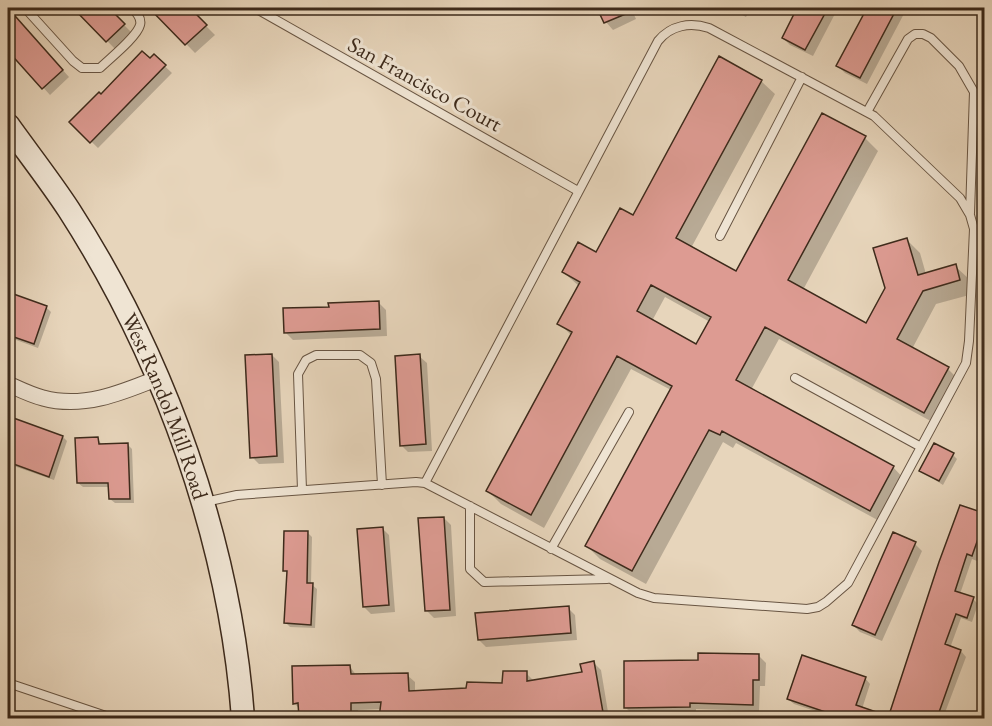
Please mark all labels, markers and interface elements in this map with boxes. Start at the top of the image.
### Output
street label: San Francisco Court [343,30,507,138]
street label: West Randol Mill Road [115,308,216,504]

